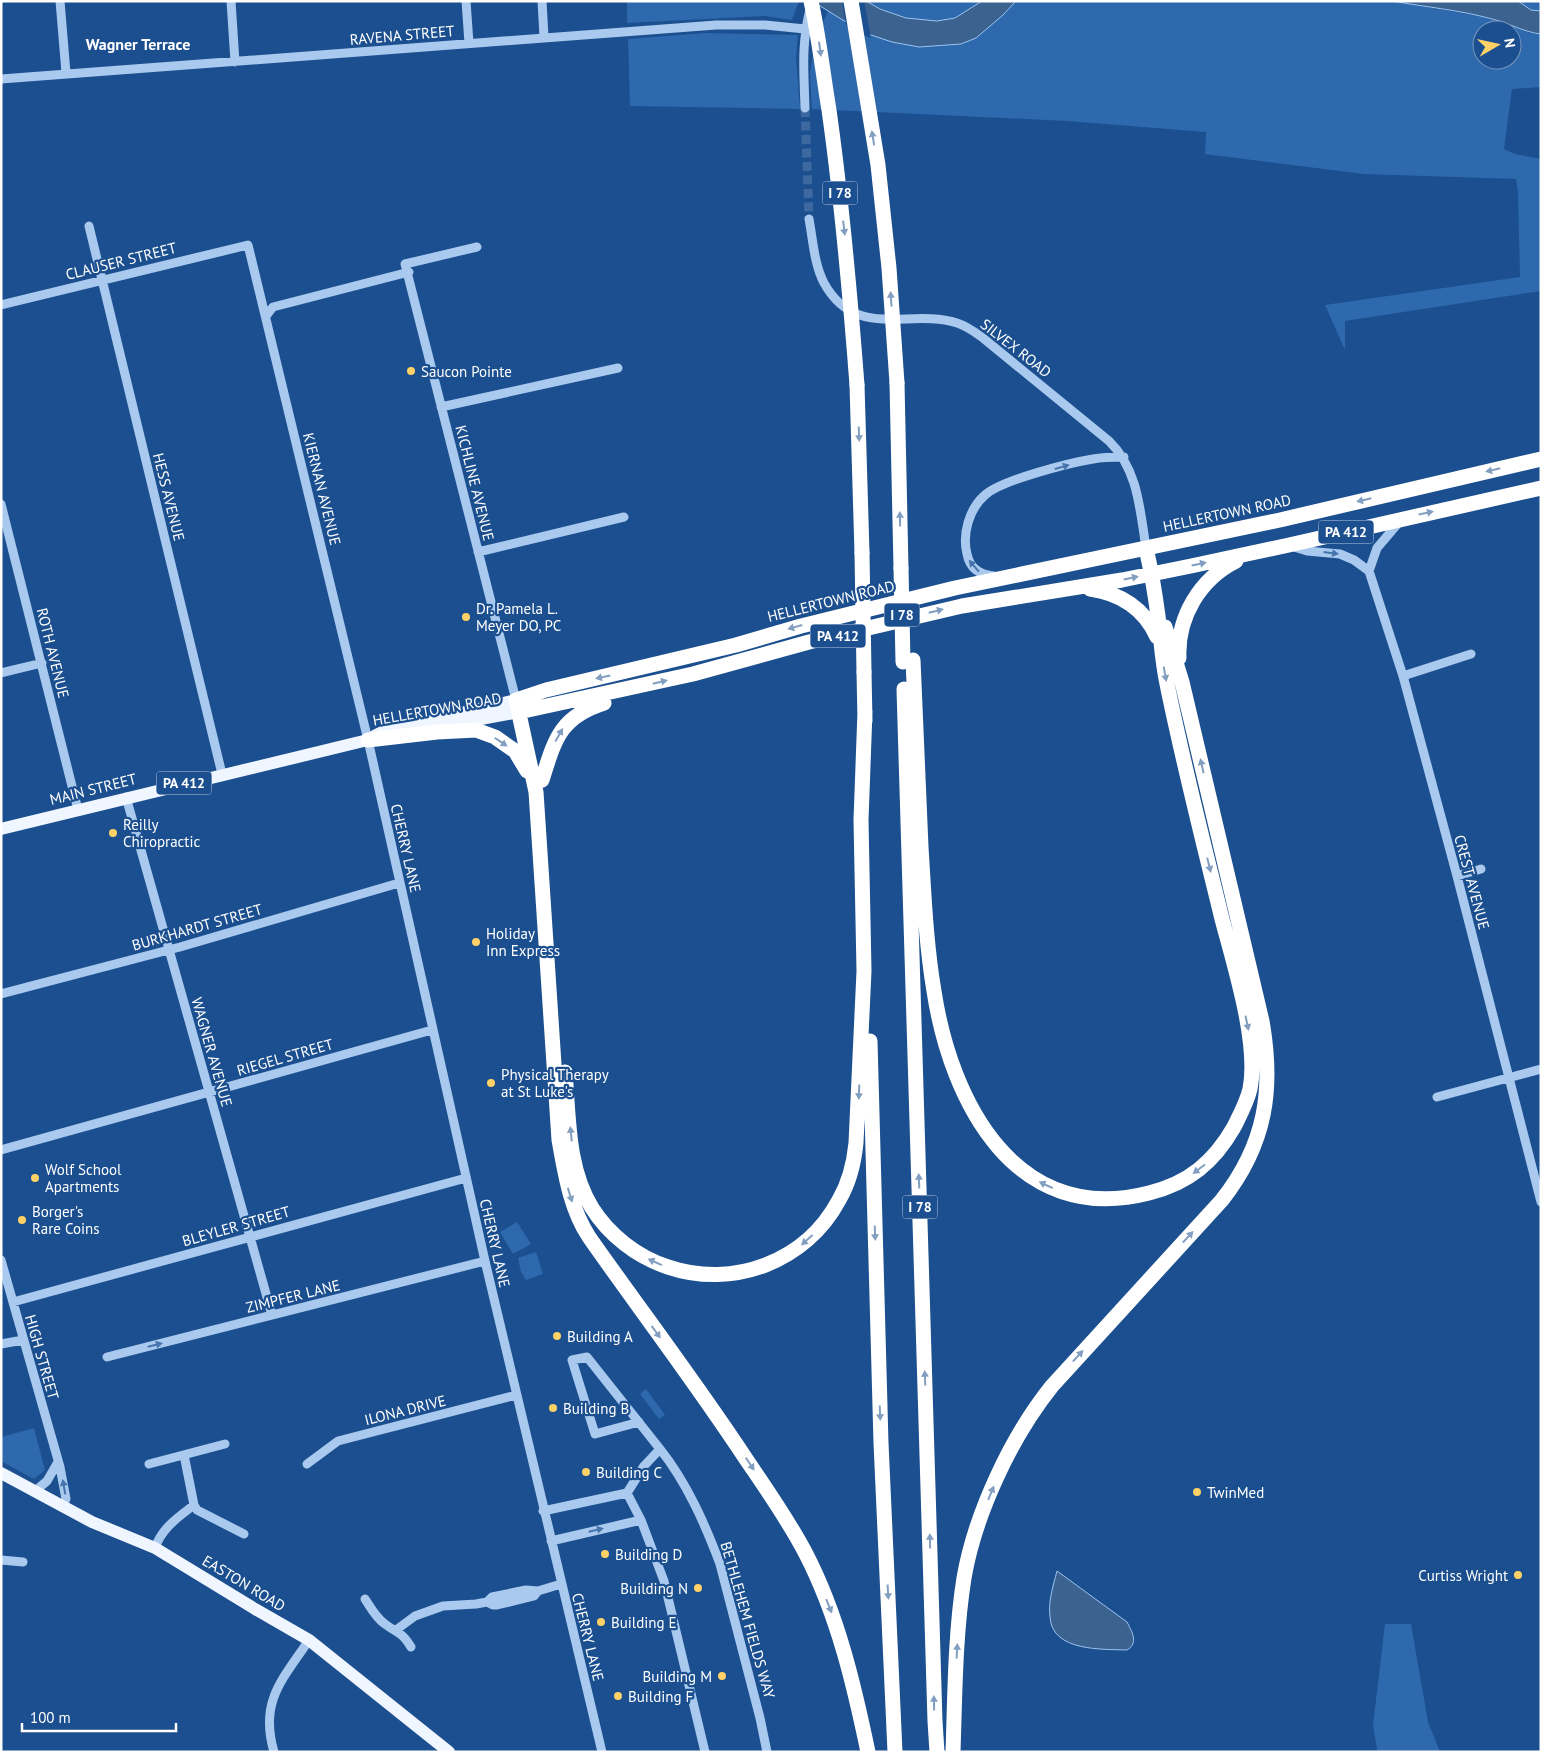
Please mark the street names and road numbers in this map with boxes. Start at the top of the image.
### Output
street label: RAVENA STREET [349,21,456,49]
road number: I 78 [822,182,858,204]
street label: CLAUSER STREET [64,238,179,284]
street label: SILVEX ROAD [977,314,1055,382]
street label: KICHLINE AVENUE [451,423,499,543]
street label: KIERNAN AVENUE [299,431,345,547]
street label: HESS AVENUE [149,451,189,543]
street label: HELLERTOWN ROAD [1161,490,1293,536]
road number: PA 412 [1318,520,1374,544]
street label: HELLERTOWN ROAD [765,576,897,626]
road number: I 78 [884,604,920,626]
street label: ROTH AVENUE [33,606,73,700]
road number: PA 412 [810,624,866,648]
street label: HELLERTOWN ROAD [371,688,503,730]
street label: MAIN STREET [48,769,139,809]
road number: PA 412 [156,771,212,794]
street label: CHERRY LANE [387,802,425,894]
street label: CREST AVENUE [1450,833,1494,931]
street label: BURKHARDT STREET [130,899,265,955]
street label: WAGNER AVENUE [187,995,237,1109]
street label: RIEGEL STREET [235,1034,336,1080]
road number: I 78 [902,1196,938,1218]
street label: CHERRY LANE [476,1197,514,1289]
street label: BLEYLER STREET [180,1201,293,1250]
street label: ZIMPFER LANE [244,1275,342,1317]
street label: HIGH STREET [21,1312,63,1402]
street label: ILONA DRIVE [362,1391,448,1429]
street label: BETHLEHEM FIELDS WAY [716,1539,780,1701]
street label: EASTON ROAD [199,1551,289,1615]
street label: CHERRY LANE [568,1591,608,1683]

